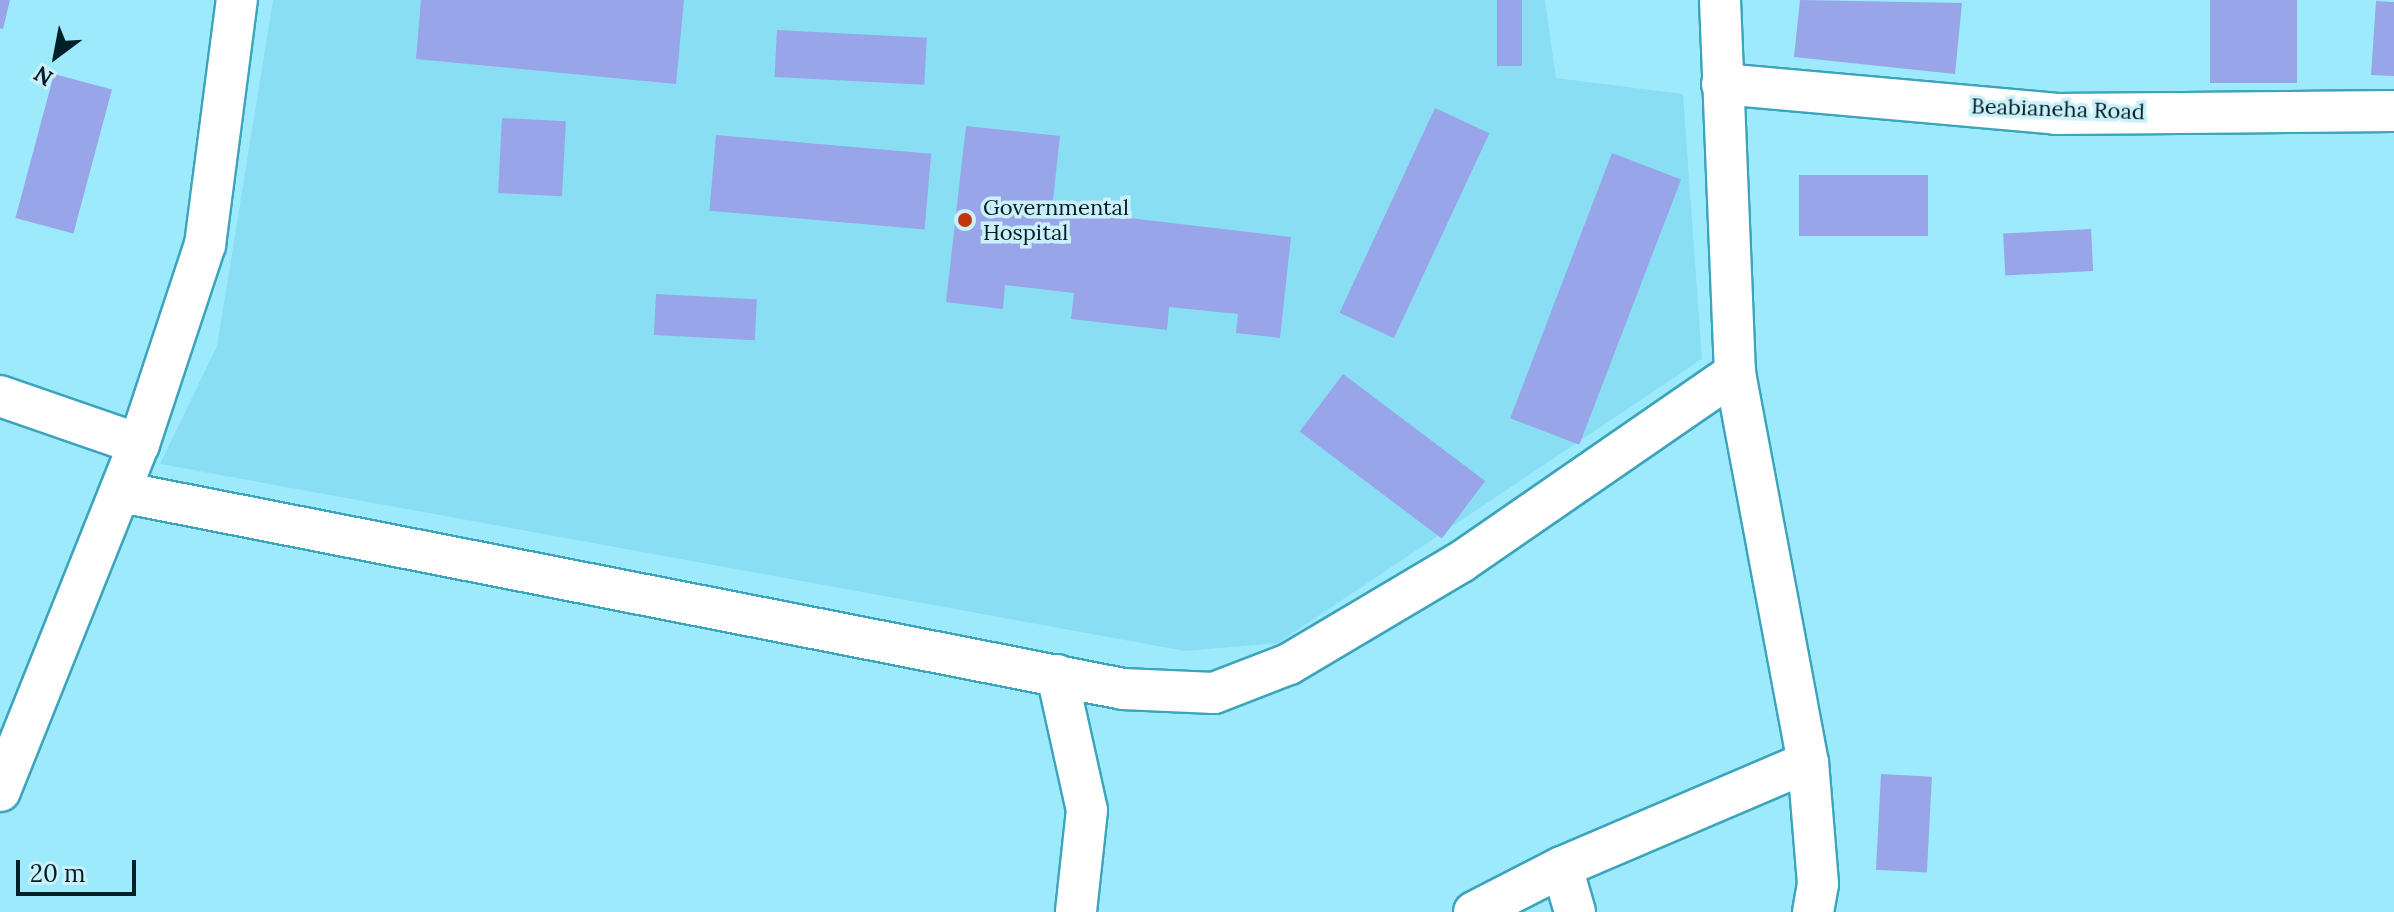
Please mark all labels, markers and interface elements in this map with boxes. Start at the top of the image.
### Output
north arrow [16,16,96,96]
text: N [29,60,58,93]
street label: Beabianeha Road [1971,93,2145,125]
place label: Governmental Hospital [983,194,1129,246]
marker: Governmental Hospital [954,209,976,231]
scale bar [20,844,140,894]
text: 20 m [30,858,86,889]

